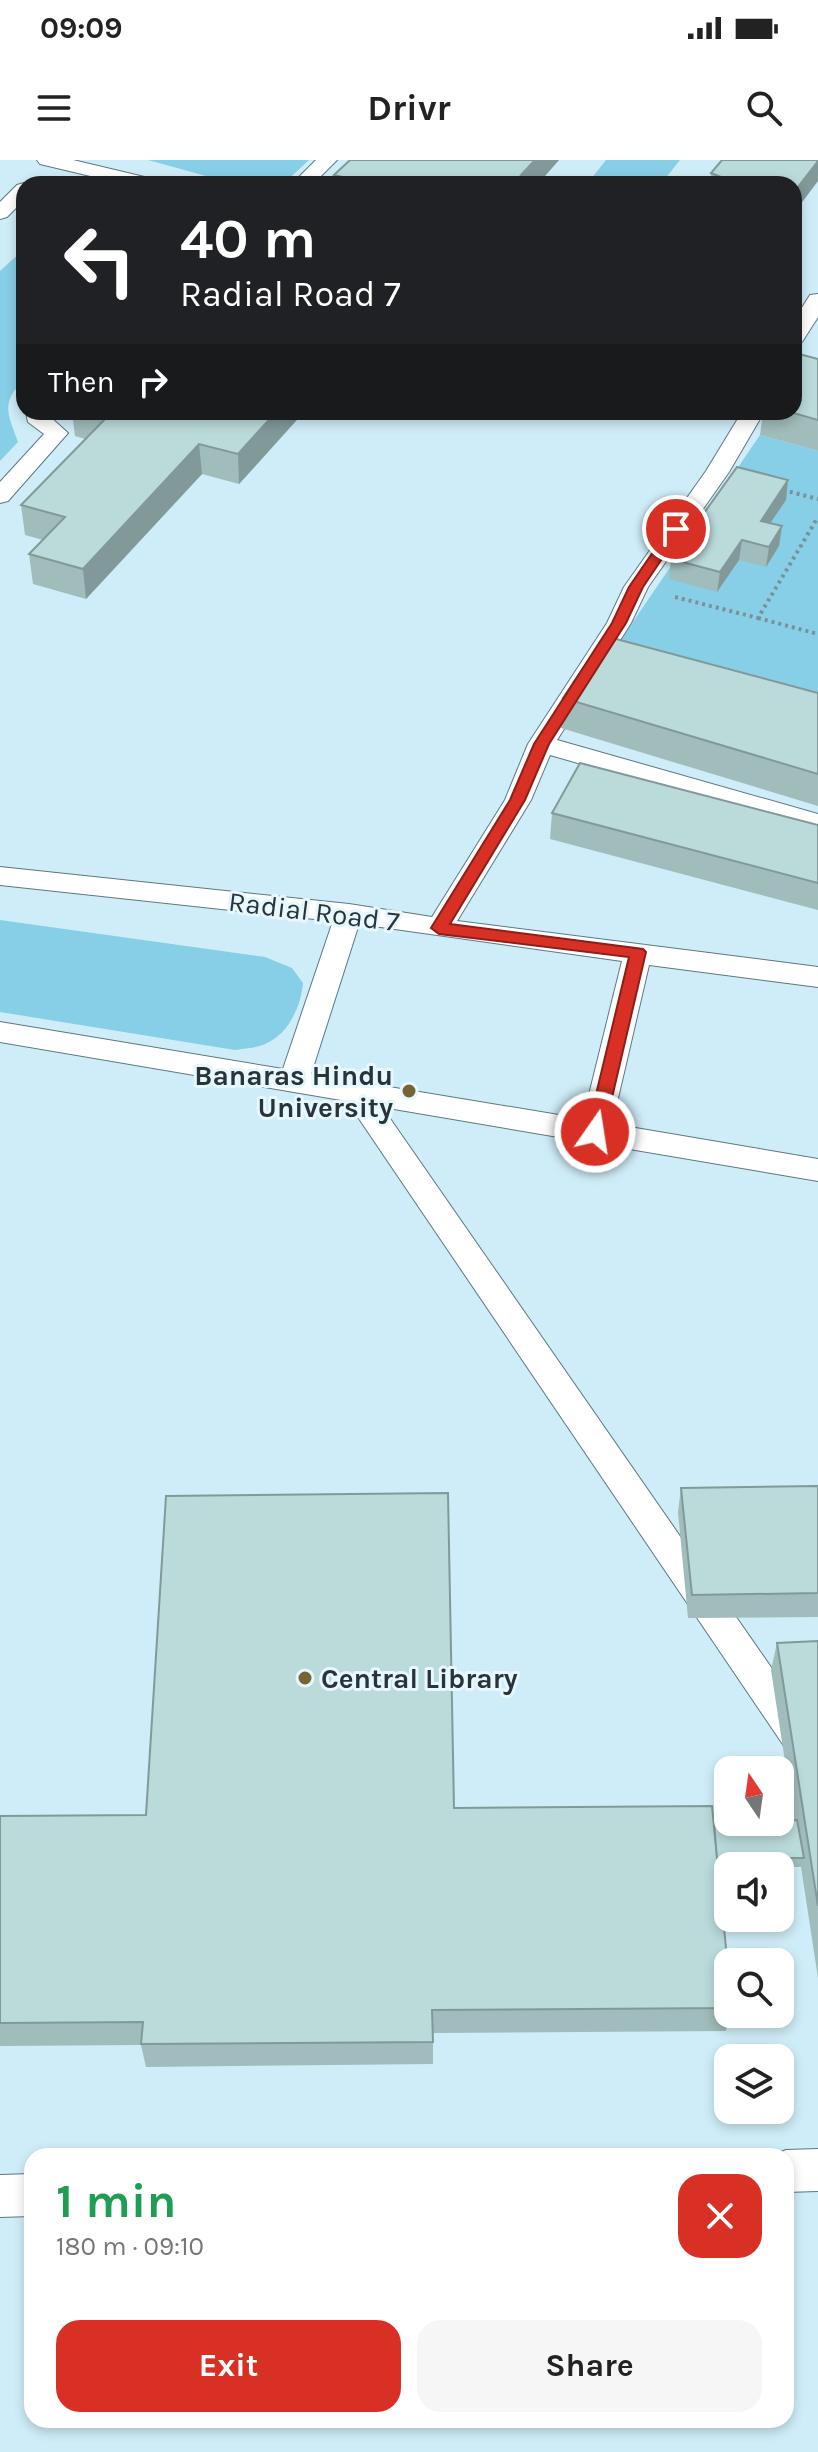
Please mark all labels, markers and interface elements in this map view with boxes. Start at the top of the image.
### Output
text: 09:09 [40,10,123,46]
icon: menu [32,86,76,130]
icon: search [742,86,786,130]
text: Drivr [367,87,451,129]
text: 40 m [180,206,316,271]
icon: left [48,208,152,312]
text: Radial Road 7 [180,273,401,315]
icon: right [131,360,175,404]
text: Then [48,364,115,400]
pin [642,495,710,563]
icon: arrive [654,507,698,551]
street label: Radial Road 7 [227,885,401,938]
place label: Banaras Hindu University [194,1059,393,1124]
marker: Banaras Hindu University [400,1082,418,1100]
position arrow [553,1090,637,1174]
place label: Central Library [321,1662,518,1695]
marker: Central Library [296,1669,314,1687]
north arrow [714,1756,794,1836]
map controls [714,1756,794,2124]
button: sound [714,1852,794,1932]
button: search [714,1948,794,2028]
button: layers [714,2044,794,2124]
text: 1 min [56,2173,176,2229]
button: close [678,2174,762,2258]
text: 180 m · 09:10 [56,2231,204,2262]
button: Exit [56,2320,401,2412]
button: Share [417,2320,762,2412]

